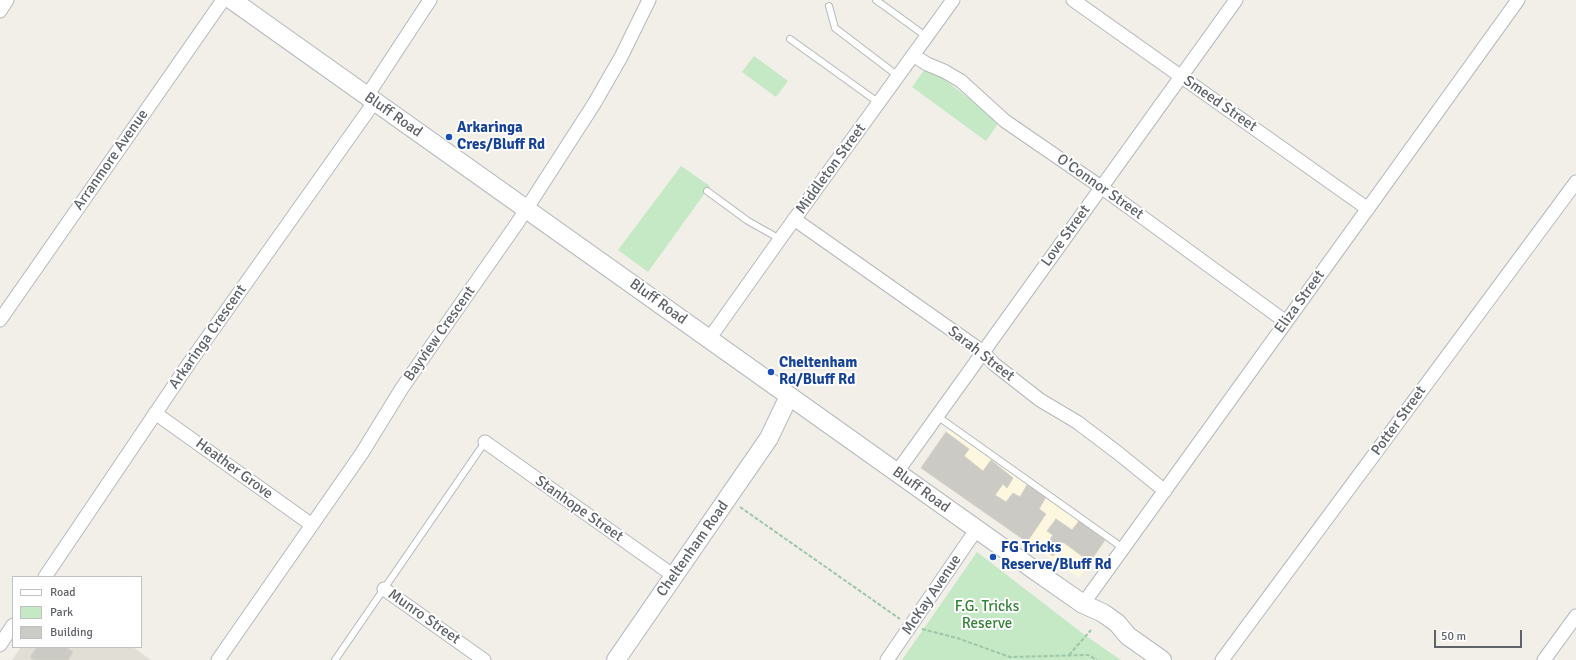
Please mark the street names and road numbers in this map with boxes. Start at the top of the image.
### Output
street label: Smeed Street [1180,72,1260,136]
street label: Bluff Road [361,89,425,141]
street label: Arranmore Avenue [70,106,152,214]
street label: Middleton Street [792,120,870,218]
street label: O'Connor Street [1053,150,1147,224]
street label: Love Street [1038,202,1094,270]
street label: Eliza Street [1271,267,1329,337]
street label: Bluff Road [626,275,690,329]
street label: Arkaringa Crescent [165,281,251,393]
street label: Bayview Crescent [401,283,479,385]
street label: Sarah Street [944,322,1018,386]
street label: Potter Street [1368,383,1430,459]
street label: Heather Grove [192,435,276,503]
street label: Bluff Road [889,463,953,517]
street label: Stanhope Street [532,472,626,546]
street label: Cheltenham Road [653,498,733,600]
street label: McKay Avenue [899,552,965,638]
street label: Munro Street [384,586,464,648]

